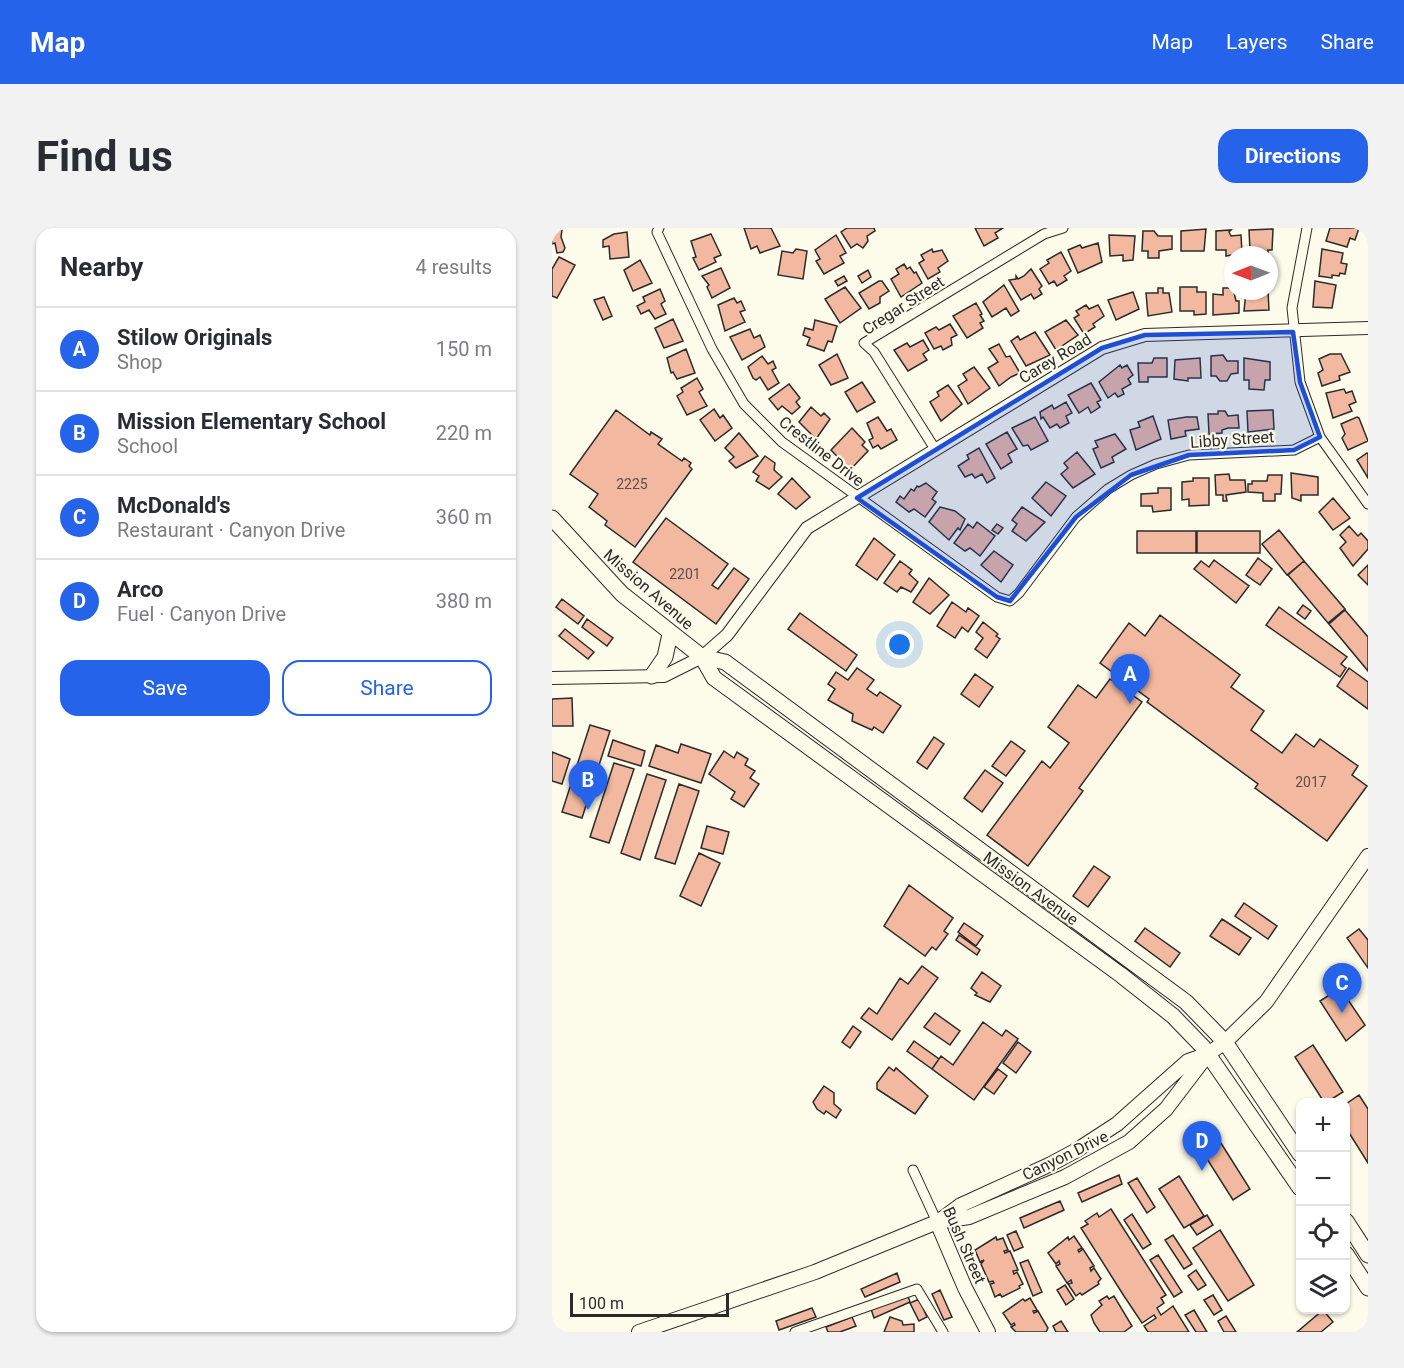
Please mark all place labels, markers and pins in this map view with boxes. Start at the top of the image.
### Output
pin: A [1110,654,1150,704]
pin: B [568,760,608,810]
pin: C [1322,964,1362,1013]
pin: D [1182,1122,1222,1171]

